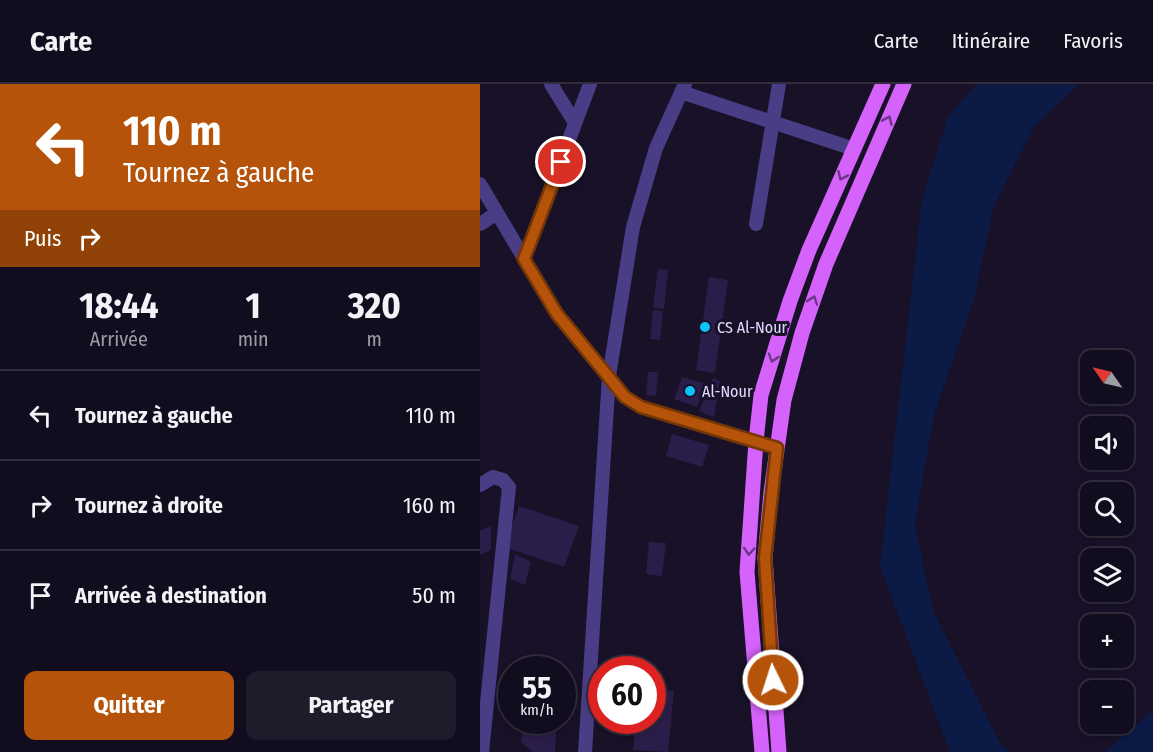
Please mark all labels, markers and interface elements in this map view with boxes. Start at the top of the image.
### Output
text: Carte [30,25,92,58]
text: Carte [874,28,919,54]
text: Itinéraire [952,28,1030,54]
text: Favoris [1063,28,1123,54]
text: 110 m [123,106,222,156]
icon: left [24,108,102,186]
one-way arrow [881,116,893,127]
pin [535,136,586,187]
icon: arrive [544,145,577,178]
text: Tournez à gauche [123,157,314,189]
one-way arrow [837,170,849,181]
icon: right [73,222,106,255]
text: Puis [24,225,61,252]
text: 18:44 [79,284,158,328]
text: 1 [245,284,261,328]
text: 320 [348,284,401,328]
one-way arrow [806,296,819,306]
place label: CS Al-Nour [717,318,788,337]
marker: CS Al-Nour [698,320,712,334]
text: Arrivée [90,327,148,351]
text: min [238,327,269,351]
text: m [367,327,382,351]
north arrow [1080,350,1134,404]
map controls [1080,350,1134,734]
one-way arrow [768,352,780,363]
place label: Al-Nour [702,382,753,401]
marker: Al-Nour [683,384,697,398]
icon: left [24,399,57,432]
text: Tournez à gauche [75,402,233,429]
text: 110 m [406,402,456,429]
button: sound [1080,416,1134,470]
button: search [1080,482,1134,536]
icon: right [24,489,57,522]
text: Tournez à droite [75,492,223,519]
text: 160 m [403,492,456,519]
one-way arrow [742,546,755,555]
button: layers [1080,548,1134,602]
icon: arrive [24,579,57,612]
text: Arrivée à destination [75,582,267,609]
text: 50 m [412,582,456,609]
button: + [1080,614,1134,668]
position arrow [741,648,805,712]
speed limit sign: 60 [588,656,666,734]
text: 55 [522,670,552,706]
button: Quitter [24,671,234,740]
button: Partager [246,671,456,740]
button: − [1080,680,1134,734]
text: km/h [520,701,554,719]

